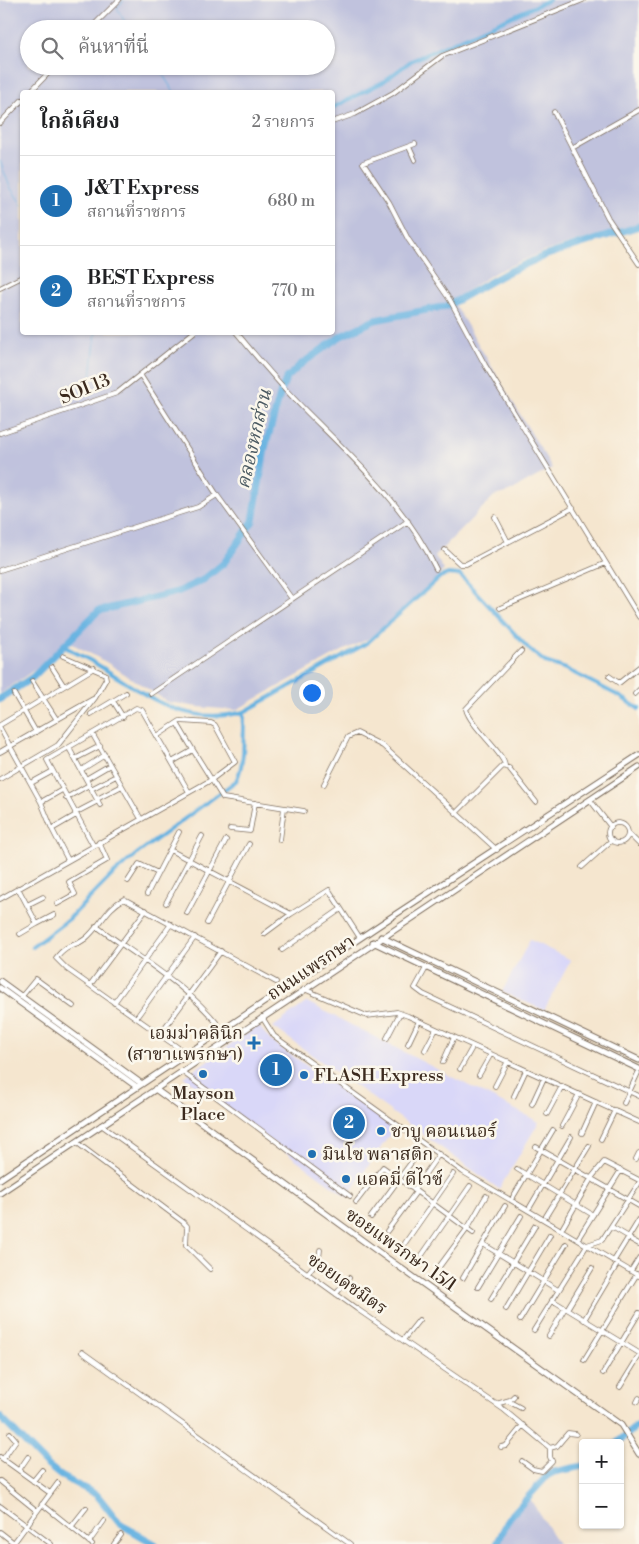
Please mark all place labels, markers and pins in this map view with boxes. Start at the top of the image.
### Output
place label: เอมม่าคลินิก (สาขาแพรกษา) [127,1022,243,1066]
marker: เอมม่าคลินิก (สาขาแพรกษา) [247,1036,261,1050]
pin: 1 [260,1051,292,1089]
place label: FLASH Express [314,1064,444,1087]
marker: Mayson Place [197,1068,209,1080]
marker: FLASH Express [298,1069,310,1081]
place label: Mayson Place [172,1082,234,1126]
pin: 2 [333,1104,365,1142]
place label: ชาบู คอนเนอร์ [391,1120,497,1143]
marker: ชาบู คอนเนอร์ [375,1125,387,1137]
place label: มินโซ พลาสติก [322,1141,433,1166]
marker: มินโซ พลาสติก [306,1148,318,1160]
place label: แอคมี่ ดีไวซ์ [356,1165,443,1191]
marker: แอคมี่ ดีไวซ์ [340,1173,352,1185]

